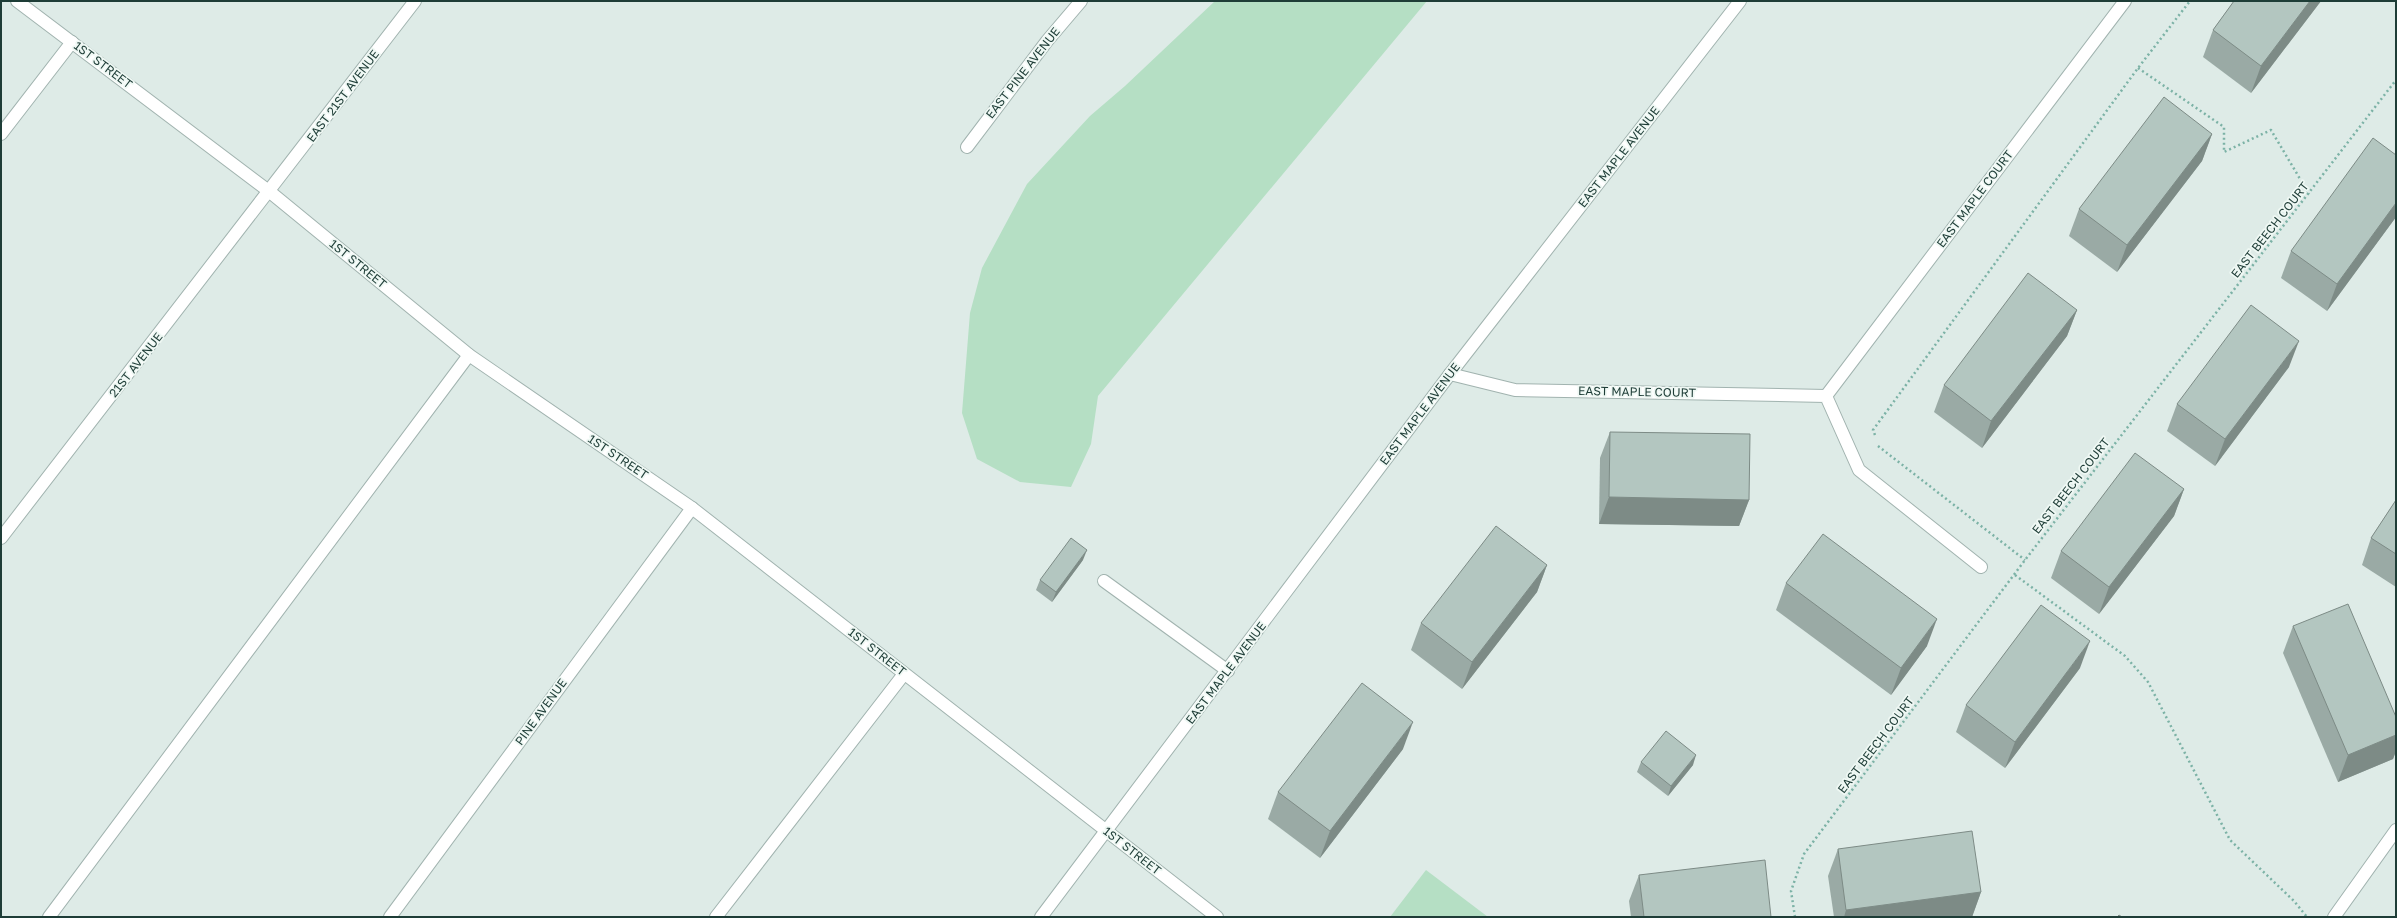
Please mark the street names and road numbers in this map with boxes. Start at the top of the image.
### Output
street label: EAST PINE AVENUE [982,24,1063,121]
street label: 1ST STREET [71,38,136,92]
street label: EAST 21ST AVENUE [303,47,382,145]
street label: EAST MAPLE AVENUE [1574,103,1663,210]
street label: EAST MAPLE COURT [1933,147,2016,250]
street label: EAST BEECH COURT [2228,178,2312,281]
street label: 1ST STREET [327,236,390,292]
street label: 21ST AVENUE [106,329,166,400]
street label: EAST MAPLE AVENUE [1376,360,1463,468]
street label: EAST MAPLE COURT [1578,383,1697,400]
street label: 1ST STREET [585,431,652,482]
street label: EAST BEECH COURT [2029,434,2113,537]
street label: EAST MAPLE AVENUE [1182,619,1269,727]
street label: 1ST STREET [845,624,910,679]
street label: PINE AVENUE [511,676,570,748]
street label: EAST BEECH COURT [1834,693,1917,796]
street label: 1ST STREET [1100,823,1165,878]

